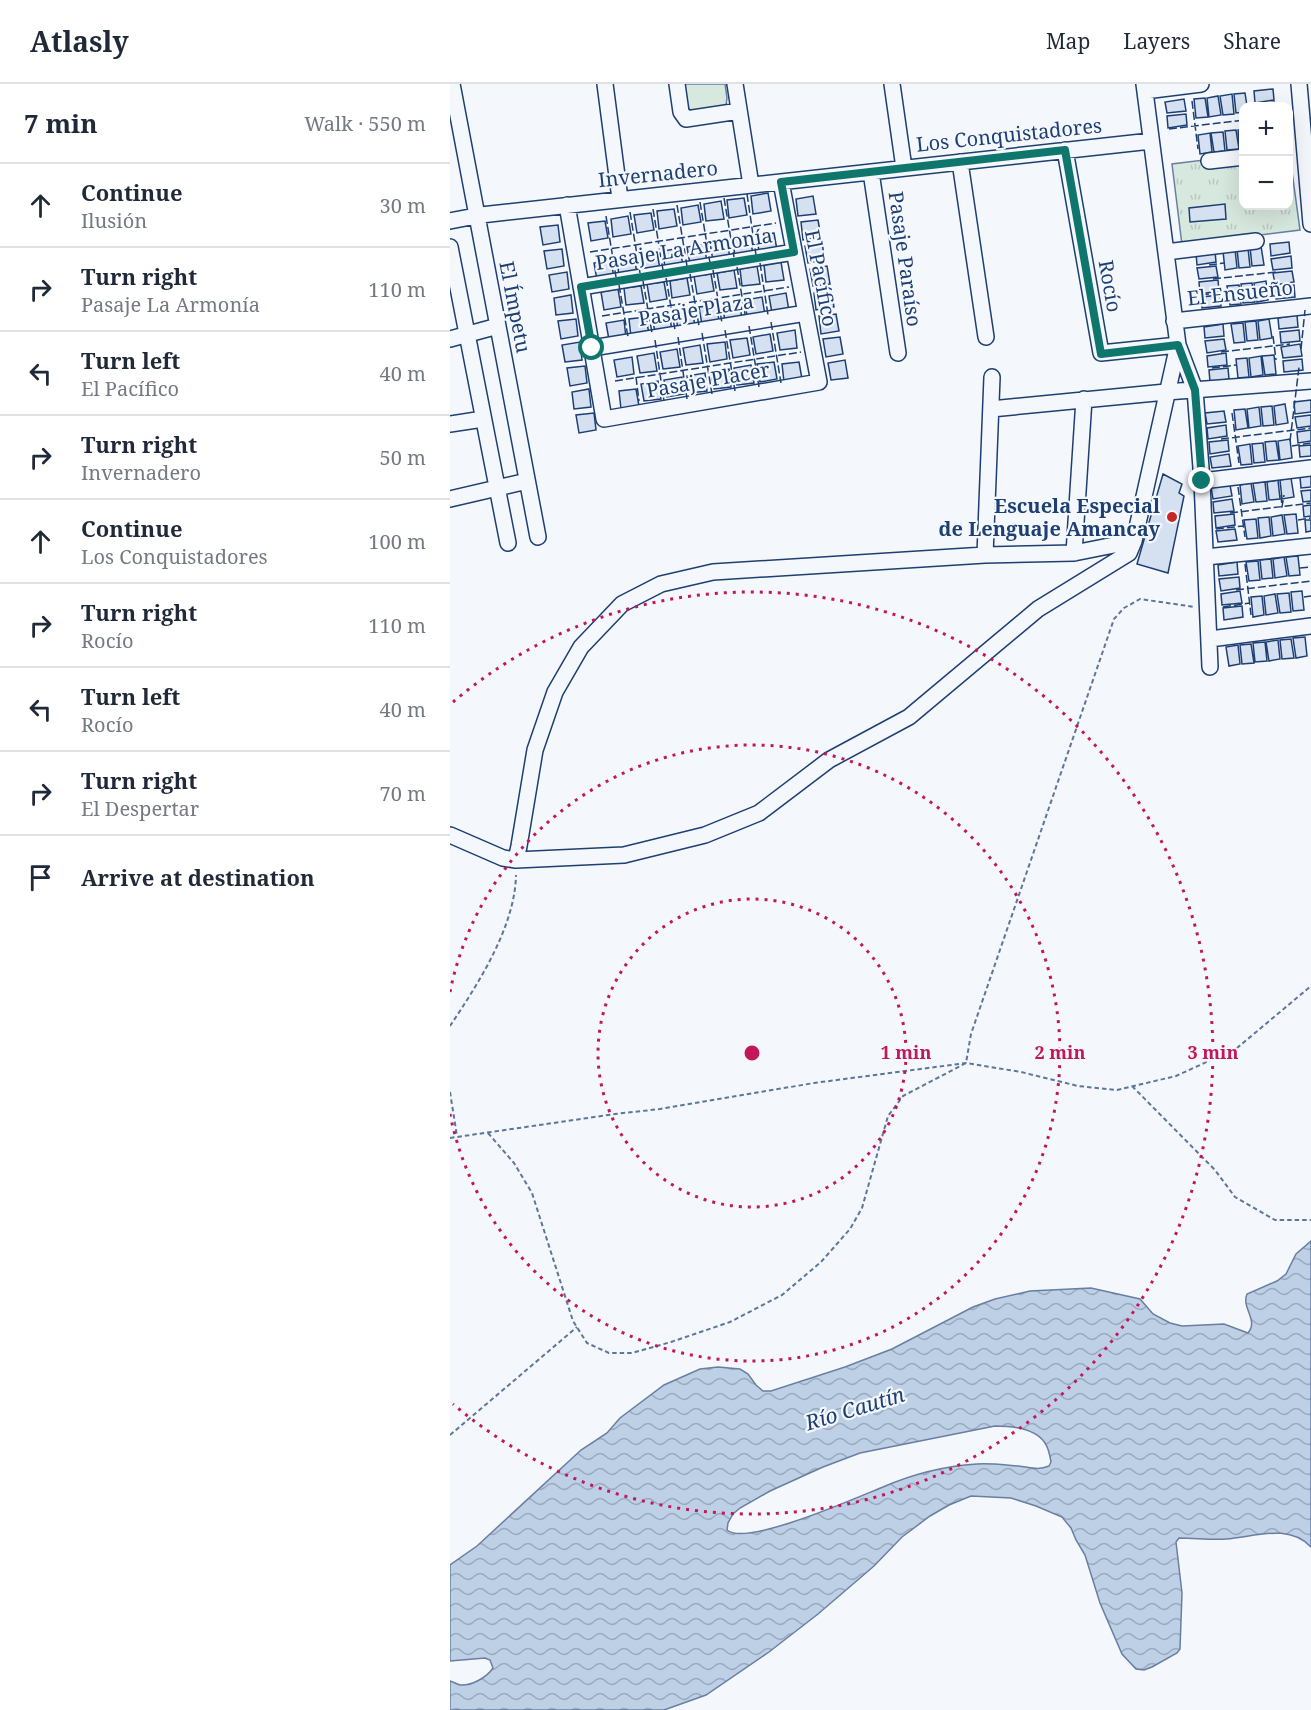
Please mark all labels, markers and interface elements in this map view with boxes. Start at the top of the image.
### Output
text: Atlasly [30,22,129,60]
text: Map [1046,27,1090,55]
text: Layers [1123,27,1190,55]
text: Share [1223,27,1281,55]
map controls [1239,102,1293,210]
button: + [1239,102,1293,156]
text: 7 min [24,105,98,141]
text: Walk · 550 m [304,110,426,137]
street label: Los Conquistadores [915,111,1103,158]
street label: Invernadero [597,154,719,193]
button: − [1239,156,1293,210]
text: Continue [81,177,183,207]
icon: ahead [24,189,57,222]
street label: Pasaje Paraíso [883,190,928,328]
text: 30 m [380,192,426,219]
text: Ilusión [81,207,147,234]
street label: Pasaje La Armonía [593,221,774,276]
street label: El Pacífico [799,227,844,329]
street label: Rocío [1093,258,1128,314]
street label: El Ímpetu [493,259,538,355]
text: Turn right [81,261,197,291]
icon: right [24,273,57,306]
street label: El Ensueño [1186,274,1294,311]
text: 110 m [368,276,426,303]
street label: Pasaje Plaza [636,287,756,332]
text: Pasaje La Armonía [81,291,260,318]
route start [578,334,604,360]
text: Turn left [81,345,180,375]
street label: Pasaje Placer [644,355,772,404]
icon: left [24,357,57,390]
text: 40 m [380,360,426,387]
text: El Pacífico [81,375,179,402]
text: Turn right [81,429,197,459]
icon: right [24,441,57,474]
text: 50 m [380,444,426,471]
text: Invernadero [81,459,201,486]
route end [1188,467,1214,493]
place label: Escuela Especial de Lenguaje Amancay [939,492,1160,542]
marker: Escuela Especial de Lenguaje Amancay [1165,510,1179,524]
text: Continue [81,513,183,543]
icon: ahead [24,525,57,558]
text: 100 m [368,528,426,555]
text: Los Conquistadores [81,543,268,570]
text: Turn right [81,597,197,627]
icon: right [24,609,57,642]
text: 110 m [368,612,426,639]
text: Rocío [81,627,133,654]
text: Turn left [81,681,180,711]
icon: left [24,693,57,726]
text: 40 m [380,696,426,723]
text: Rocío [81,711,133,738]
text: Turn right [81,765,197,795]
icon: right [24,777,57,810]
text: 70 m [380,780,426,807]
text: El Despertar [81,795,199,822]
icon: arrive [24,861,57,894]
text: Arrive at destination [81,862,315,892]
text: 1 min [881,1040,931,1064]
text: 2 min [1035,1040,1085,1064]
text: 3 min [1188,1040,1238,1064]
centre of rings [742,1043,762,1063]
water label: Río Cautín [801,1380,908,1437]

